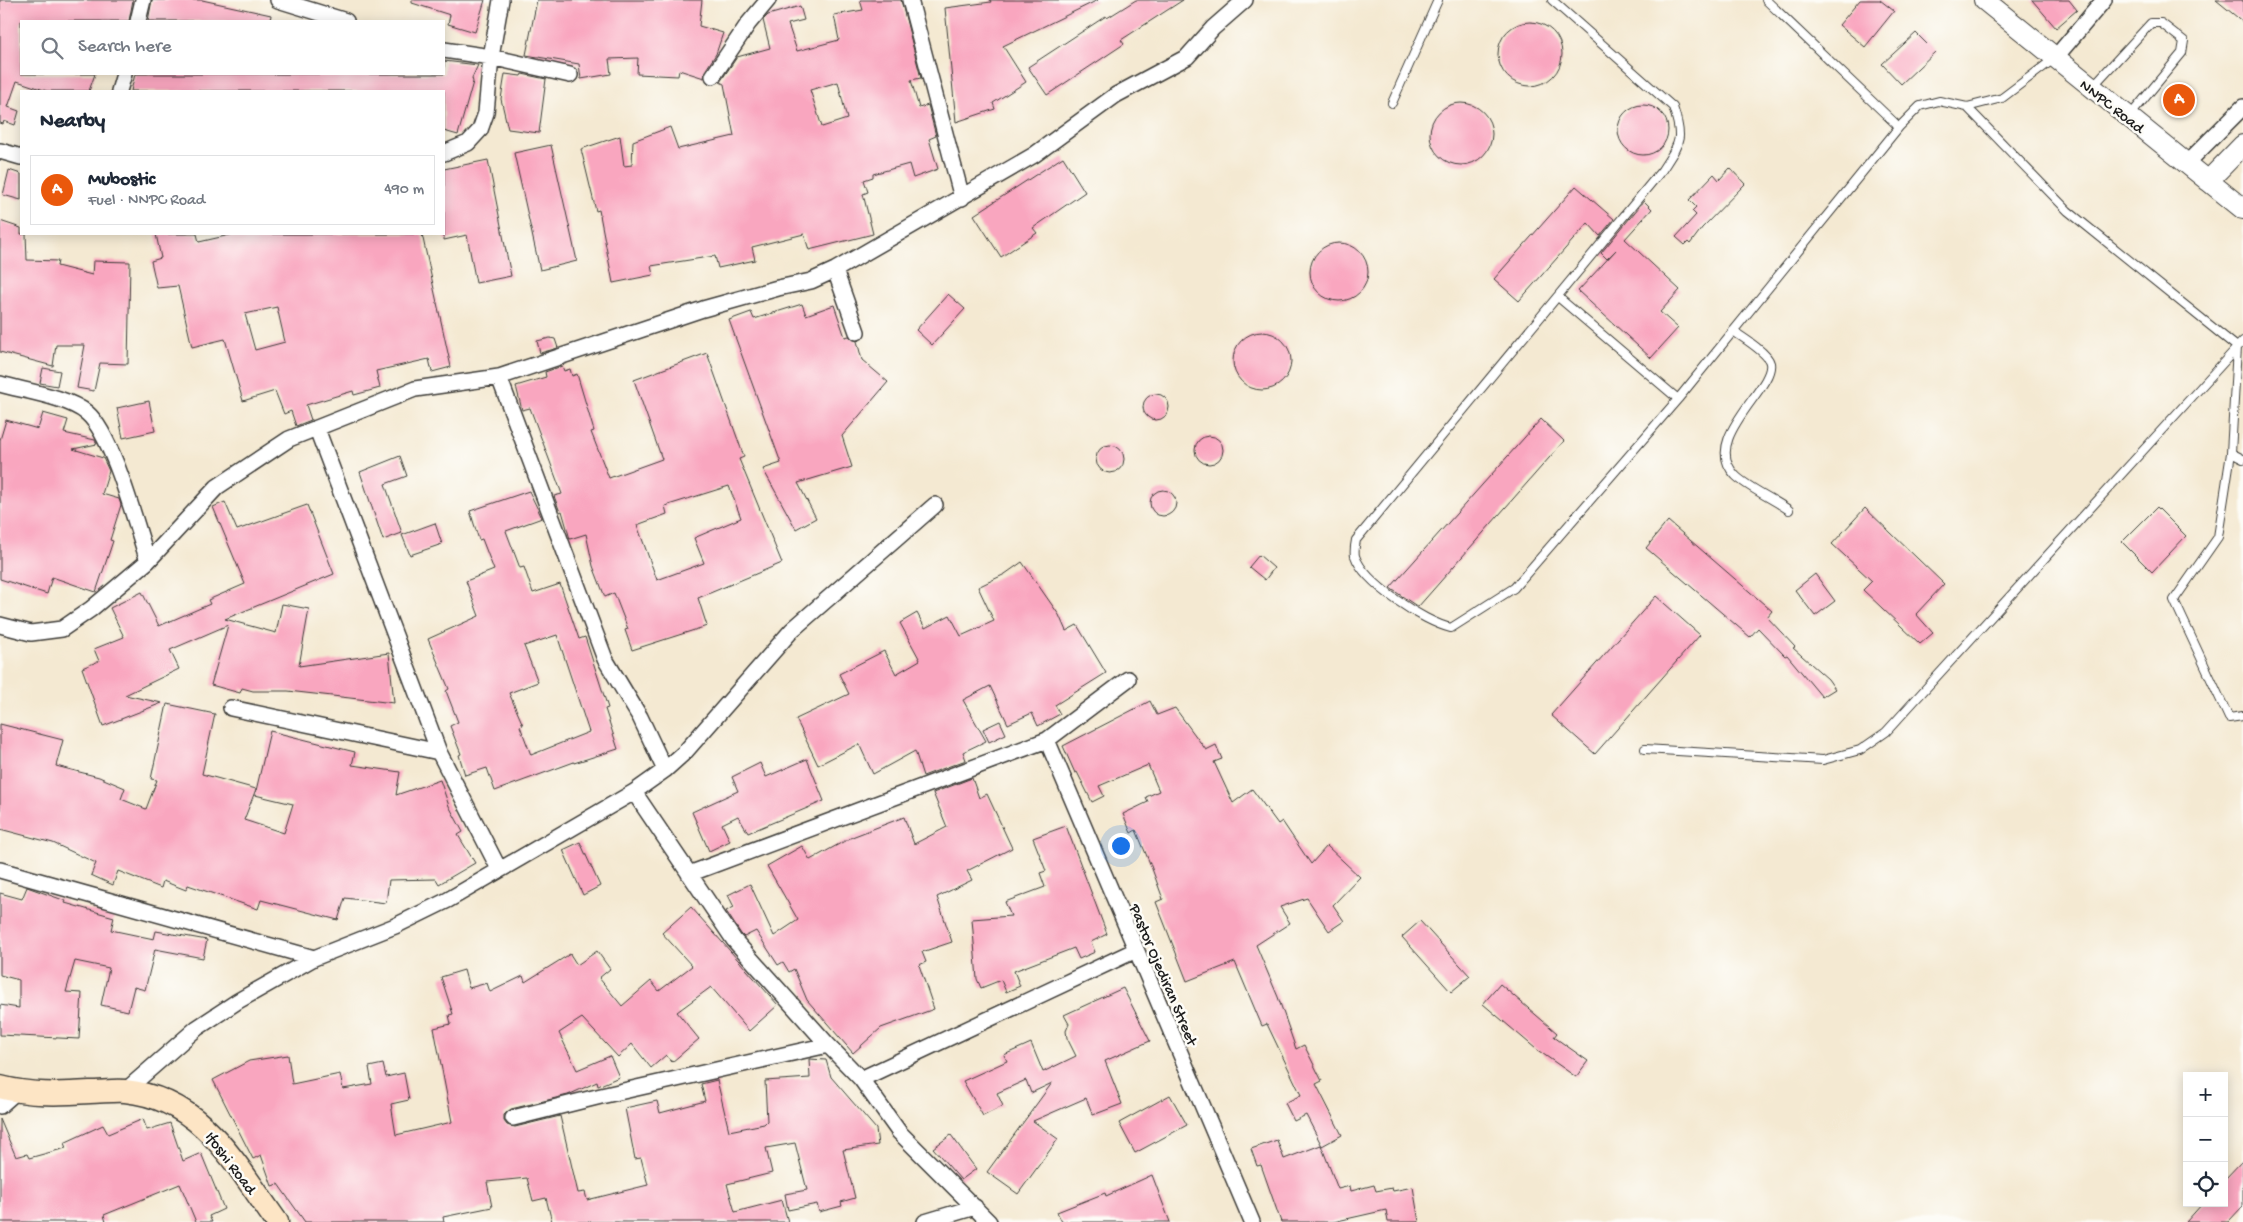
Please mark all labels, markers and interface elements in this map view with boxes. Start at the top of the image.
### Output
search box [20,20,445,75]
icon: search [38,34,66,62]
text: Search here [78,36,172,59]
street label: NNPC Road [2075,77,2148,140]
pin: A [2163,81,2195,119]
text: Nearby [40,110,105,135]
text: Mubostic [88,169,155,192]
text: A [52,181,62,200]
text: 490 m [384,181,424,200]
text: Fuel · NNPC Road [88,192,205,211]
your location [1108,833,1134,859]
street label: Pastor Ojediran Street [1123,901,1201,1050]
map controls [2183,1072,2228,1207]
button: + [2183,1072,2228,1117]
button: − [2183,1117,2228,1162]
street label: Ifoshi Road [199,1129,260,1201]
button: locate [2183,1162,2228,1207]

